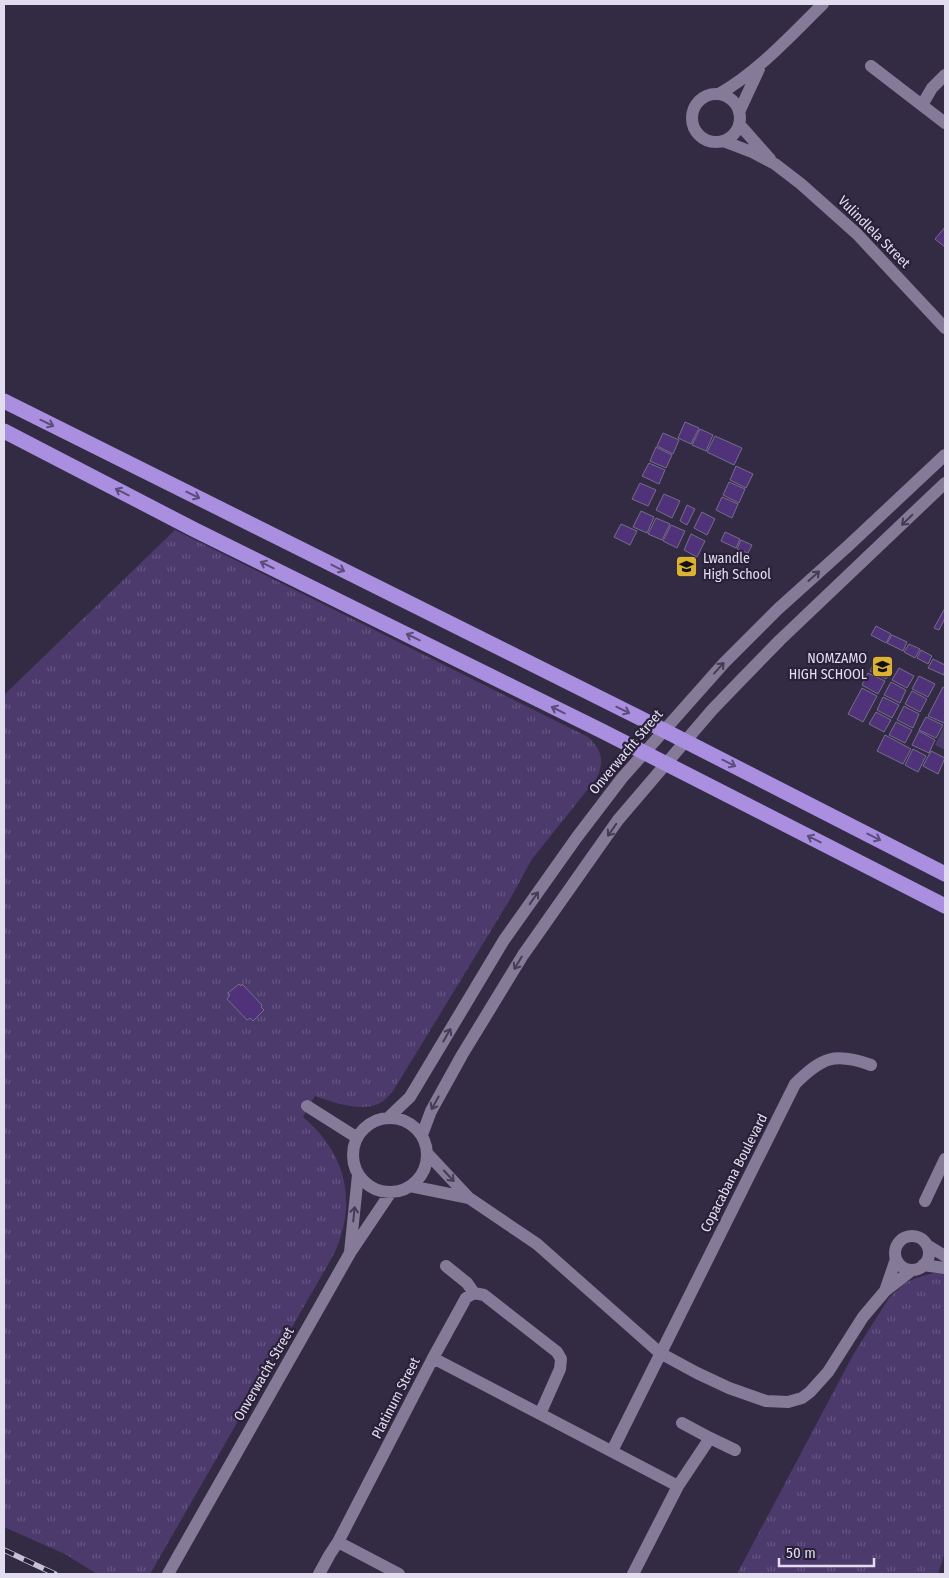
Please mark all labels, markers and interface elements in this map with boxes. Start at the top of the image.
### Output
street label: Vulindlela Street [834,192,914,272]
one-way arrow [40,418,55,428]
one-way arrow [115,487,130,496]
one-way arrow [185,491,200,500]
one-way arrow [900,514,913,526]
place label: Lwandle High School [703,550,771,583]
school or university icon: Lwandle High School [675,554,699,578]
one-way arrow [260,560,275,569]
one-way arrow [331,563,346,573]
one-way arrow [808,570,821,582]
one-way arrow [405,632,420,642]
place label: NOMZAMO HIGH SCHOOL [789,650,867,683]
school or university icon: NOMZAMO HIGH SCHOOL [871,654,895,678]
one-way arrow [713,662,725,675]
one-way arrow [551,704,566,714]
one-way arrow [615,705,630,715]
street label: Onverwacht Street [586,706,667,798]
one-way arrow [721,759,736,768]
one-way arrow [606,823,617,836]
one-way arrow [866,832,881,842]
one-way arrow [807,834,822,844]
one-way arrow [529,891,539,905]
one-way arrow [512,955,522,969]
one-way arrow [442,1028,452,1042]
one-way arrow [430,1095,440,1109]
street label: Copacabana Boulevard [697,1111,771,1235]
one-way arrow [443,1169,455,1182]
one-way arrow [349,1206,359,1222]
street label: Onverwacht Street [230,1324,298,1424]
street label: Platinum Street [368,1354,424,1441]
scale bar [779,1536,874,1568]
text: 50 m [786,1544,816,1562]

